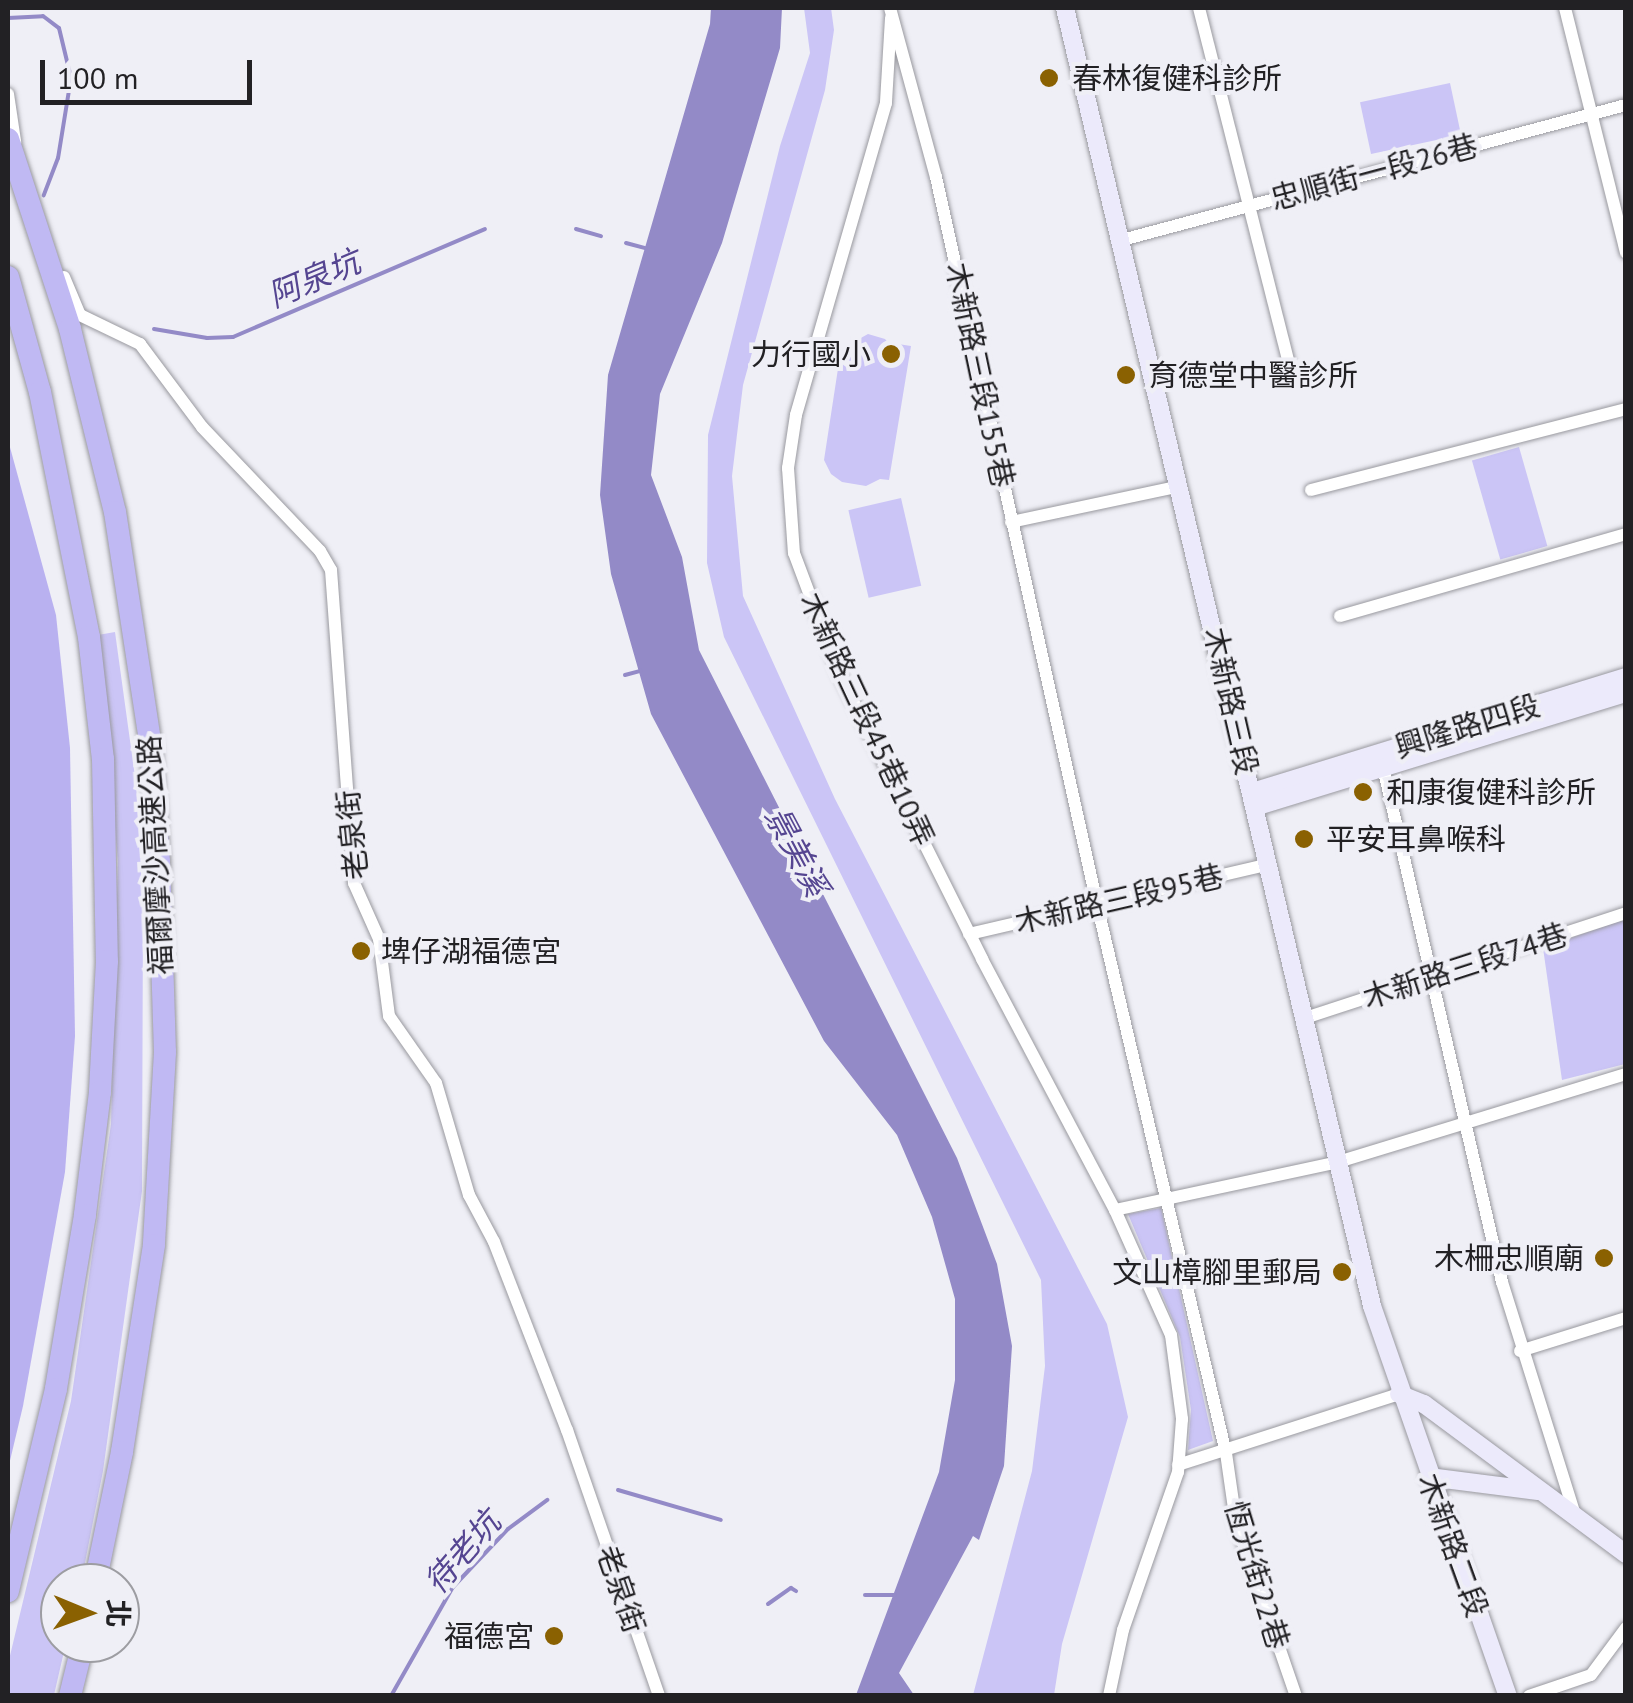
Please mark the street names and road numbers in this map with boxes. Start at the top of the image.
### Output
street label: 忠順街一段26巷 [1267,127,1481,217]
street label: 木新路三段155巷 [939,259,1021,491]
street label: 木新路三段45巷10弄 [792,587,942,851]
street label: 木新路三段 [1197,624,1265,778]
street label: 興隆路四段 [1390,687,1544,765]
street label: 福爾摩沙高速公路 [131,734,179,976]
street label: 老泉街 [329,788,375,882]
street label: 木新路三段95巷 [1011,858,1227,940]
street label: 木新路三段74巷 [1358,916,1572,1016]
street label: 木新路二段 [1410,1468,1496,1622]
street label: 恆光街22巷 [1217,1497,1297,1653]
street label: 老泉街 [589,1541,653,1637]

